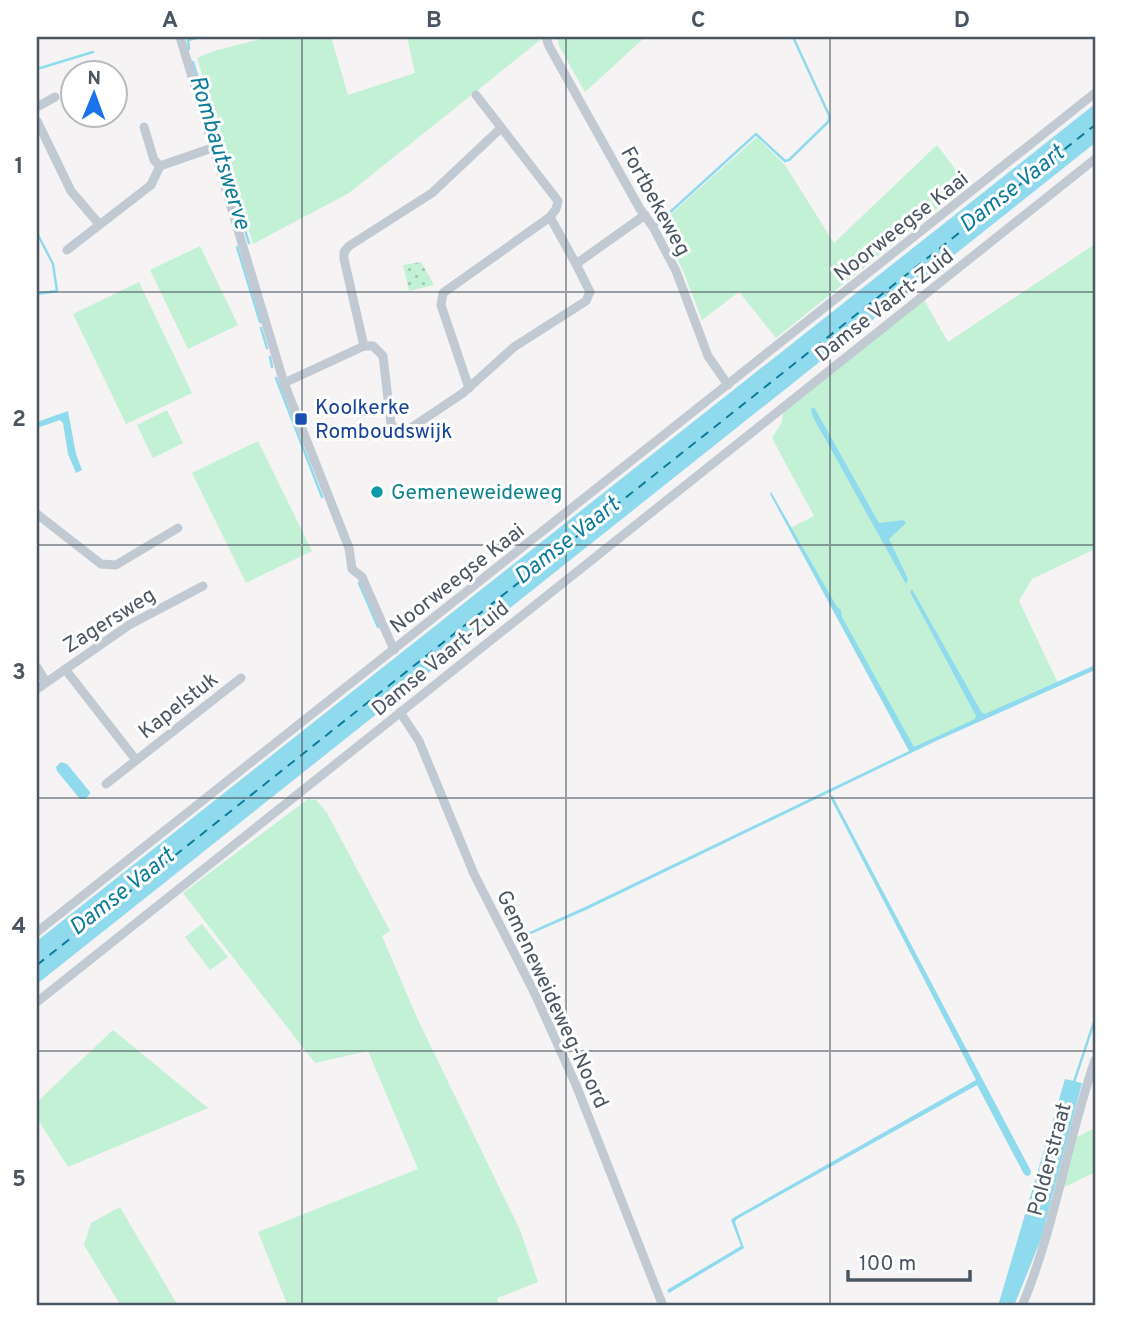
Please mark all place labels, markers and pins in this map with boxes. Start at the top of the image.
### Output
place label: Koolkerke Romboudswijk [315,395,452,446]
marker: Koolkerke Romboudswijk [293,411,309,427]
place label: Gemeneweideweg [391,480,562,507]
marker: Gemeneweideweg [369,484,385,500]

